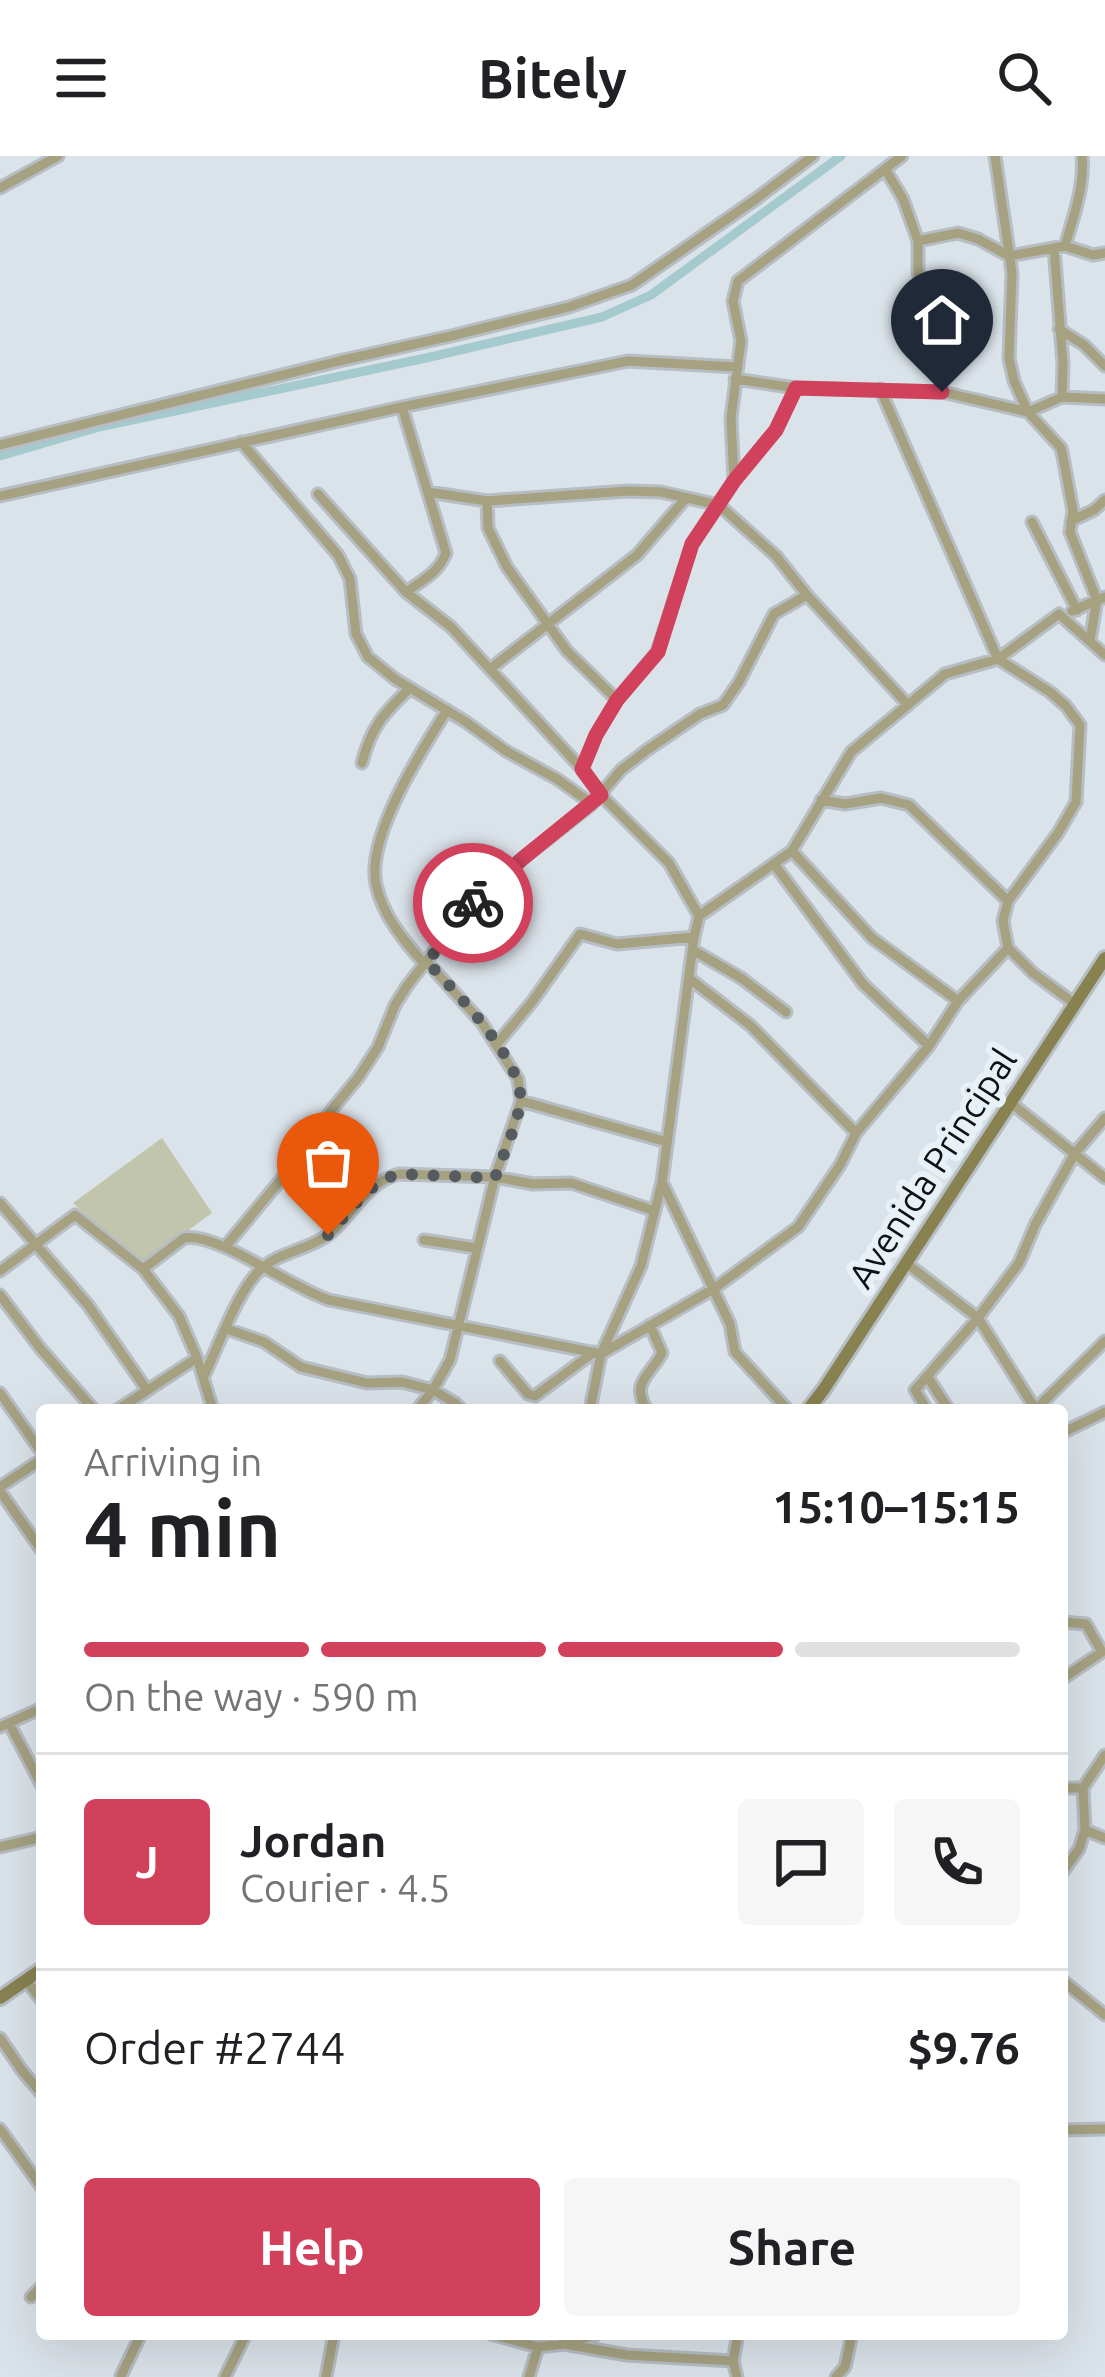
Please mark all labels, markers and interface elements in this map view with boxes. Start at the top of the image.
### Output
icon: menu [48,45,114,111]
icon: search [991,45,1057,111]
text: Bitely [478,48,627,108]
pin [891,269,993,392]
icon: home [909,287,975,353]
courier [413,843,533,963]
icon: bike [440,870,506,936]
street label: Avenida Principal [839,1041,1024,1295]
pin [277,1112,379,1235]
icon: bag [295,1130,361,1196]
text: Arriving in [84,1440,262,1483]
text: 15:10–15:15 [772,1481,1020,1532]
text: 4 min [84,1484,281,1572]
text: On the way · 590 m [84,1675,419,1718]
button: chat [738,1799,864,1925]
button: phone [894,1799,1020,1925]
text: Jordan [240,1815,386,1866]
text: J [135,1836,159,1887]
text: Courier · 4.5 [240,1866,451,1909]
text: Order #2744 [84,2022,346,2073]
text: $9.76 [907,2022,1020,2073]
button: Help [84,2178,540,2316]
button: Share [564,2178,1020,2316]

